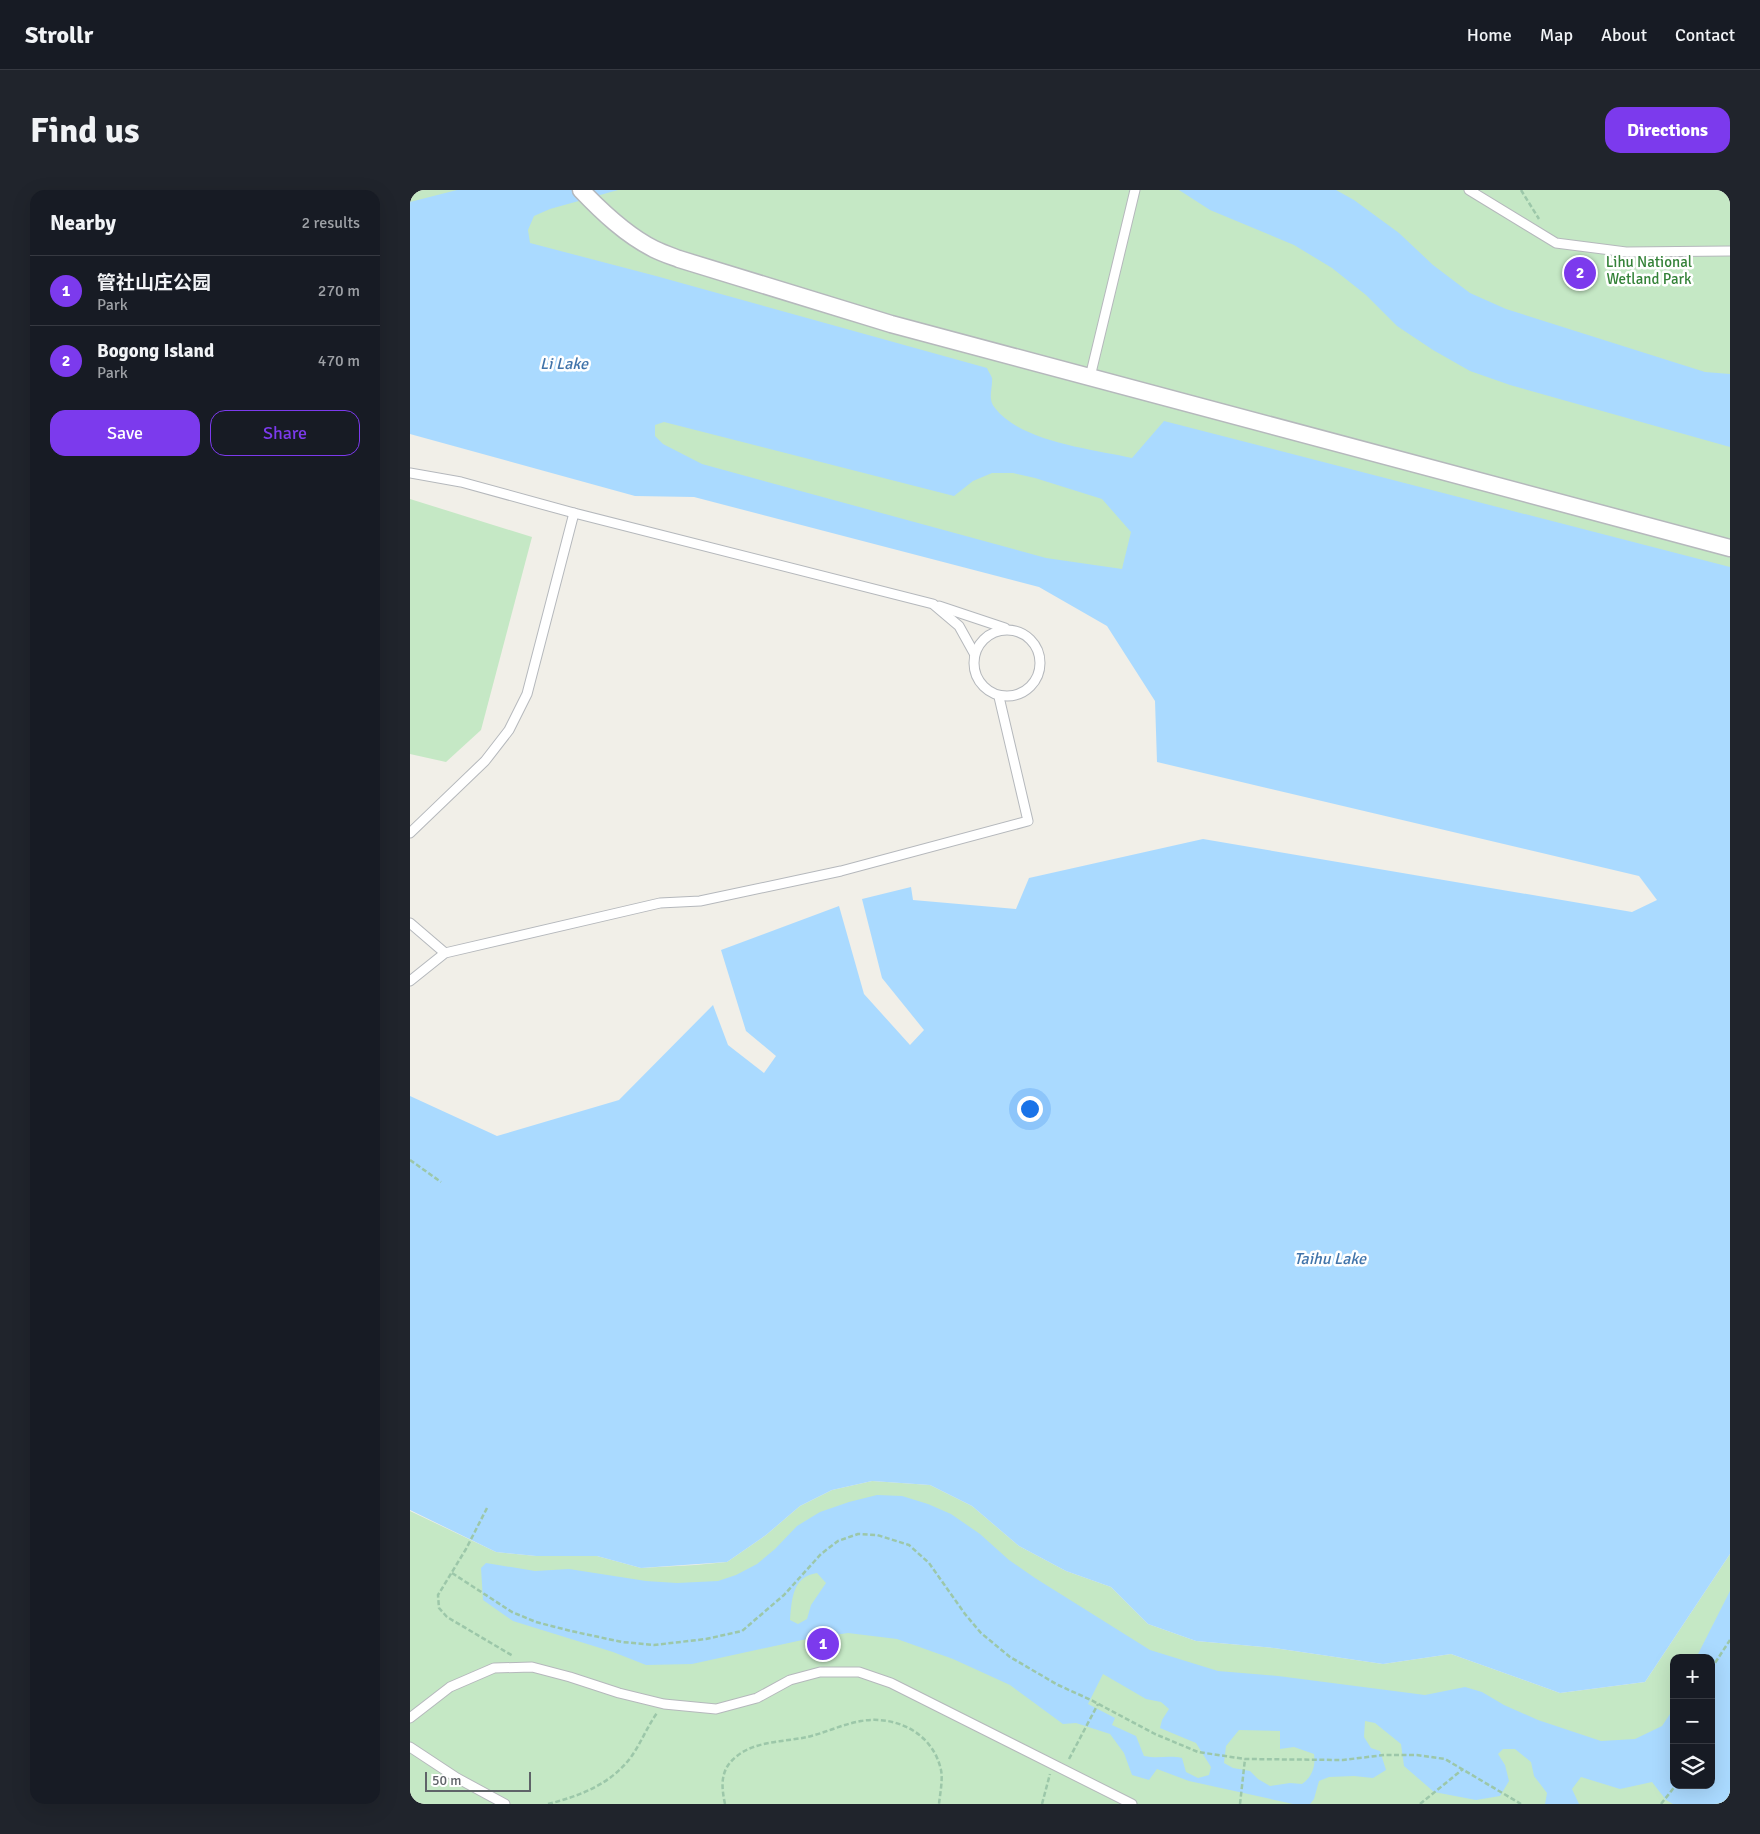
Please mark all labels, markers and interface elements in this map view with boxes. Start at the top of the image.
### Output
text: Strollr [25,20,93,50]
text: Home [1467,24,1512,46]
text: Map [1540,24,1573,46]
text: About [1601,24,1647,46]
text: Contact [1675,24,1735,46]
button: Directions [1605,107,1730,153]
text: Find us [30,109,140,152]
text: Nearby [50,210,116,236]
text: 2 results [301,213,360,233]
park label: Lihu National Wetland Park [1606,253,1692,288]
pin: 2 [1564,254,1596,292]
text: 管社山庄公园 [97,271,211,295]
text: 1 [62,281,70,301]
text: 270 m [318,281,360,301]
text: Park [97,295,128,315]
text: Bogong Island [97,339,214,363]
text: 2 [62,351,70,371]
text: 470 m [318,351,360,371]
water label: Li Lake [540,354,589,374]
text: Park [97,363,128,383]
button: Save [50,410,200,456]
button: Share [210,410,360,456]
your location [1017,1096,1043,1122]
water label: Taihu Lake [1294,1249,1367,1269]
pin: 1 [807,1625,839,1663]
map controls [1670,1654,1715,1789]
button: + [1670,1654,1715,1699]
button: − [1670,1699,1715,1744]
button: layers [1670,1744,1715,1789]
scale bar [425,1769,531,1792]
text: 50 m [432,1772,461,1789]

